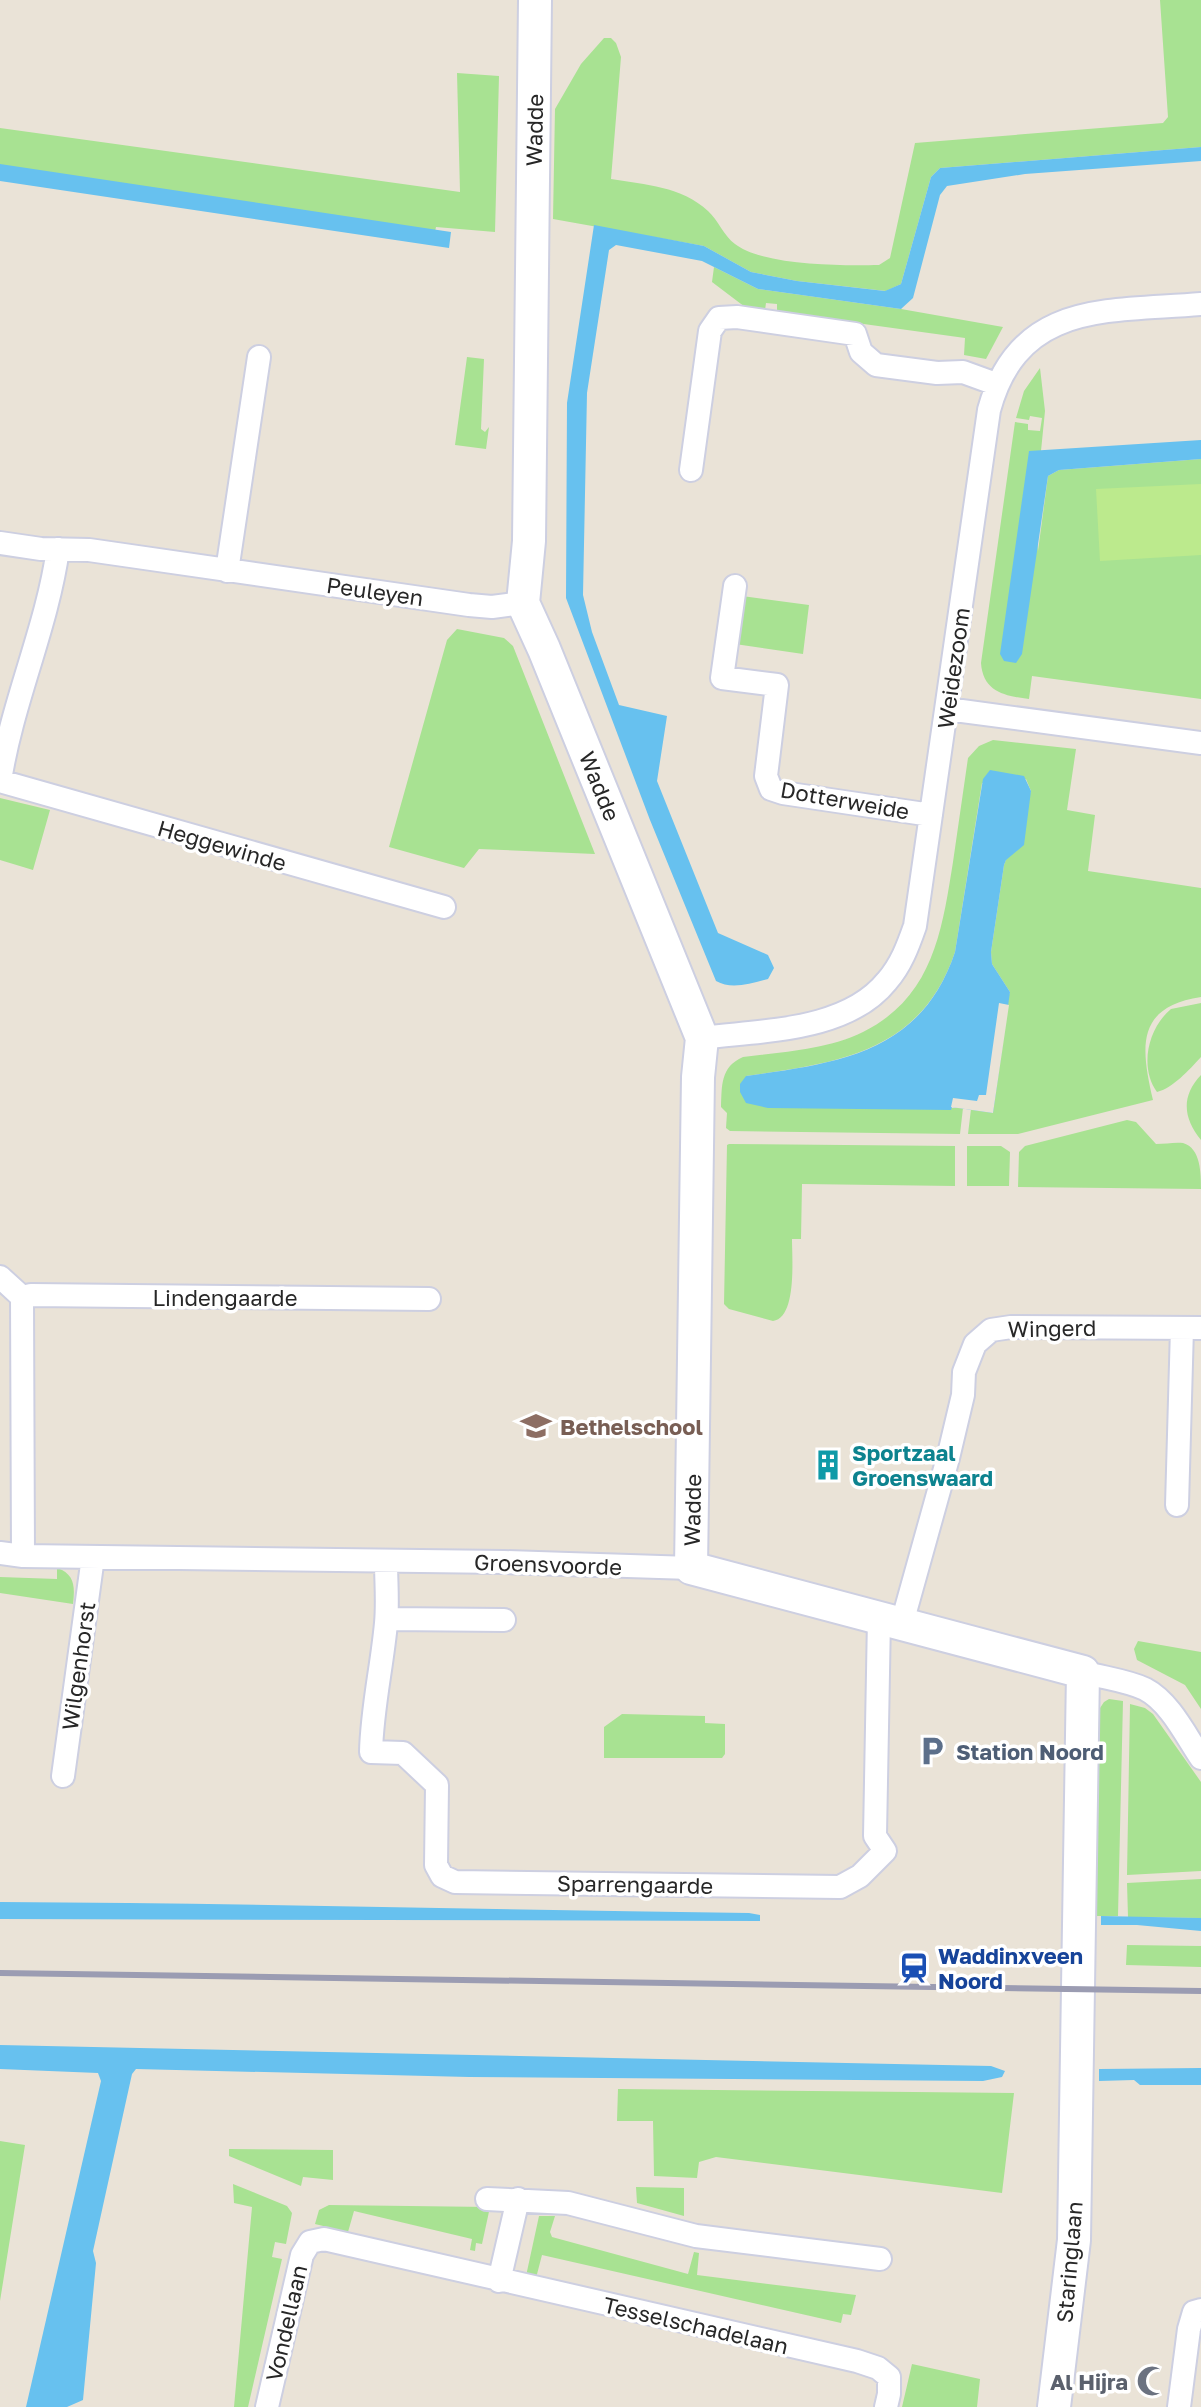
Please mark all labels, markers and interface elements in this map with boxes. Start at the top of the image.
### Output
street label: Wadde [520,94,548,166]
street label: Peuleyen [325,571,425,611]
street label: Weidezoom [931,606,975,730]
street label: Wadde [574,747,626,825]
street label: Dotterweide [778,775,912,825]
street label: Heggewinde [155,814,289,876]
street label: Lindengaarde [153,1284,297,1311]
street label: Wingerd [1007,1314,1097,1342]
school or university icon: Bethelschool [519,1409,553,1443]
place label: Bethelschool [560,1413,703,1440]
place label: Sportzaal Groenswaard [852,1439,993,1491]
building icon: Sportzaal Groenswaard [811,1448,845,1482]
street label: Wadde [678,1474,706,1546]
street label: Groensvoorde [474,1548,622,1580]
street label: Wilgenhorst [56,1600,100,1732]
parking icon: Station Noord [915,1734,949,1768]
place label: Station Noord [956,1738,1104,1765]
street label: Sparrengaarde [557,1869,713,1899]
place label: Waddinxveen Noord [938,1942,1083,1994]
station icon: Waddinxveen Noord [897,1951,931,1985]
street label: Staringlaan [1050,2200,1088,2324]
street label: Vondellaan [259,2262,313,2384]
street label: Tesselschadelaan [601,2291,791,2359]
mosque icon: Al Hijra [1135,2364,1169,2398]
place label: Al Hijra [1050,2368,1128,2395]

